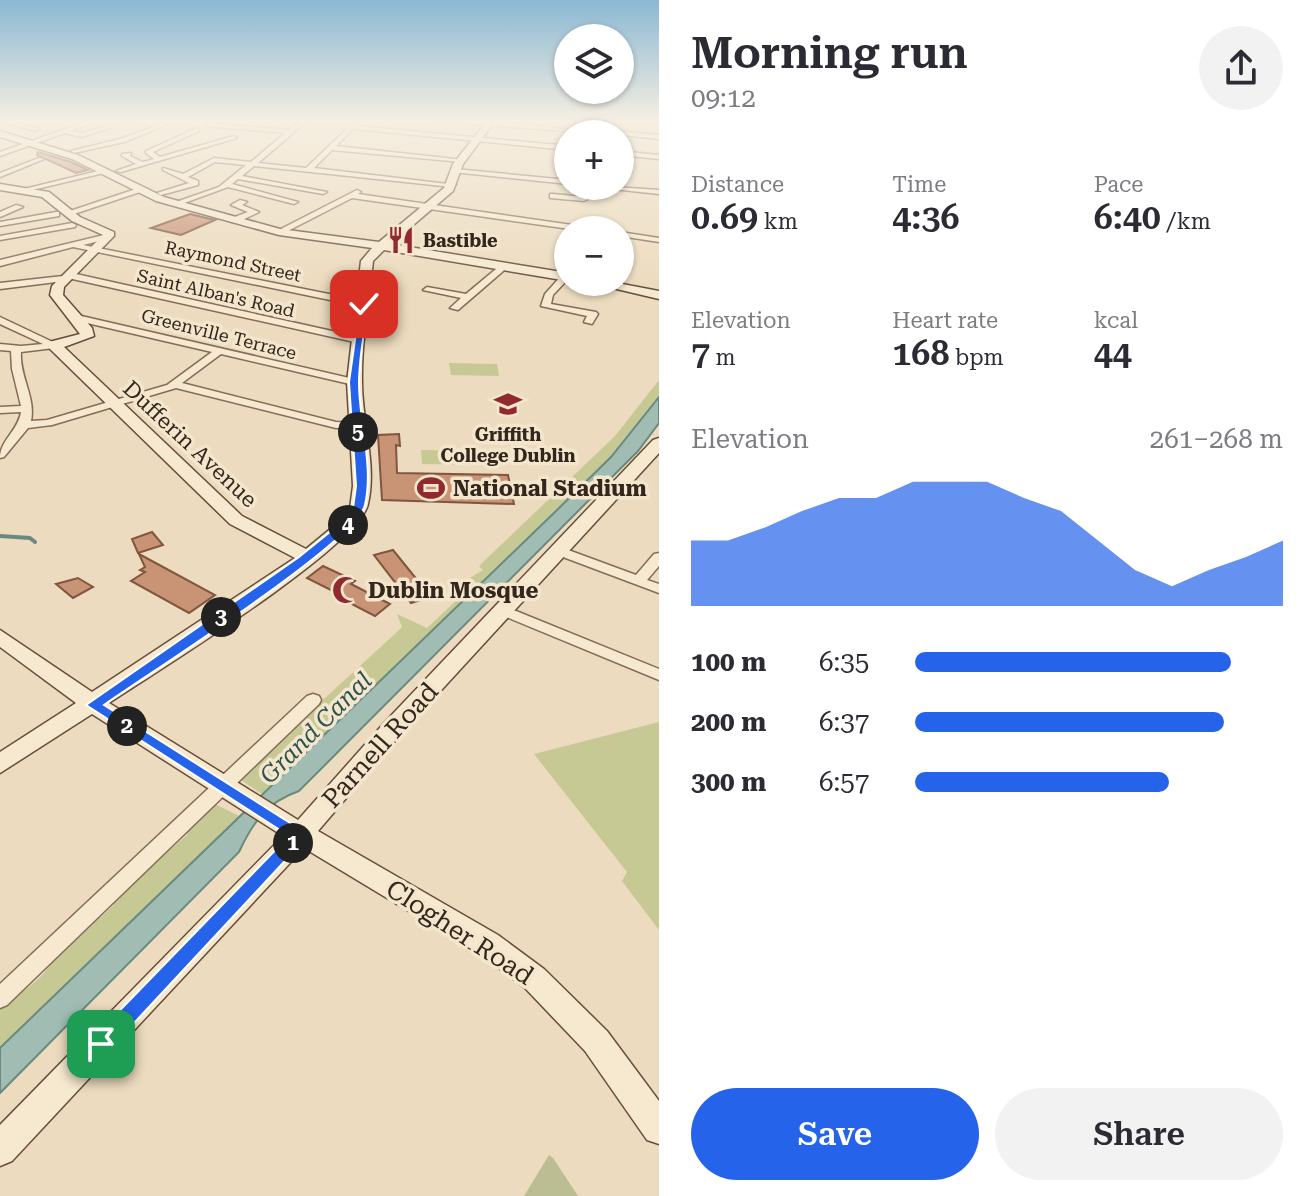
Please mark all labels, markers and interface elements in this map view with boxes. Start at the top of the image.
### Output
map controls [554,24,634,296]
button: layers [554,24,634,104]
button: share [1199,26,1283,110]
text: Morning run [691,27,968,79]
text: 09:12 [691,83,756,113]
button: + [554,120,634,200]
text: Distance [691,172,784,197]
text: Time [892,172,946,197]
text: Pace [1094,172,1143,197]
text: 0.69 [691,197,758,237]
text: 4:36 [892,197,959,237]
text: 6:40 [1094,197,1161,237]
text: km [758,209,798,234]
text: /km [1161,209,1211,234]
button: − [554,216,634,296]
restaurant icon: Bastible [386,225,416,255]
place label: Bastible [423,230,498,251]
street label: Raymond Street [163,236,303,286]
street label: Saint Alban's Road [135,265,297,321]
pin [330,270,398,338]
icon: check [342,282,386,326]
street label: Greenville Terrace [139,305,299,363]
text: Elevation [691,308,791,333]
text: Heart rate [892,308,998,333]
text: kcal [1094,308,1138,333]
text: 7 [691,333,710,373]
text: 168 [892,333,949,373]
text: 44 [1094,333,1132,373]
text: m [710,345,736,370]
text: bpm [949,345,1004,370]
street label: Dufferin Avenue [118,376,262,512]
school or university icon: Griffith College Dublin [493,389,523,419]
pin: 5 [338,412,378,452]
text: 5 [352,419,364,444]
place label: Griffith College Dublin [441,424,575,466]
text: Elevation [691,424,809,454]
text: 261–268 m [1150,424,1283,454]
sports icon: National Stadium [416,473,446,503]
place label: National Stadium [453,476,647,501]
pin: 4 [328,505,368,545]
text: 4 [342,512,354,537]
mosque icon: Dublin Mosque [331,575,361,605]
place label: Dublin Mosque [368,578,538,603]
pin: 3 [201,597,241,637]
text: 3 [215,604,227,629]
text: 100 m [691,647,766,677]
text: 6:35 [819,647,869,677]
water label: Grand Canal [255,667,377,789]
street label: Parnell Road [316,676,444,814]
pin: 2 [107,706,147,746]
text: 200 m [691,707,766,737]
text: 6:37 [819,707,869,737]
text: 2 [121,713,133,738]
text: 300 m [691,767,766,797]
text: 6:57 [819,767,869,797]
pin: 1 [273,823,313,863]
text: 1 [287,830,299,855]
street label: Clogher Road [381,873,540,991]
pin [67,1010,135,1078]
icon: arrive [79,1022,123,1066]
button: Save [691,1088,979,1180]
button: Share [995,1088,1283,1180]

